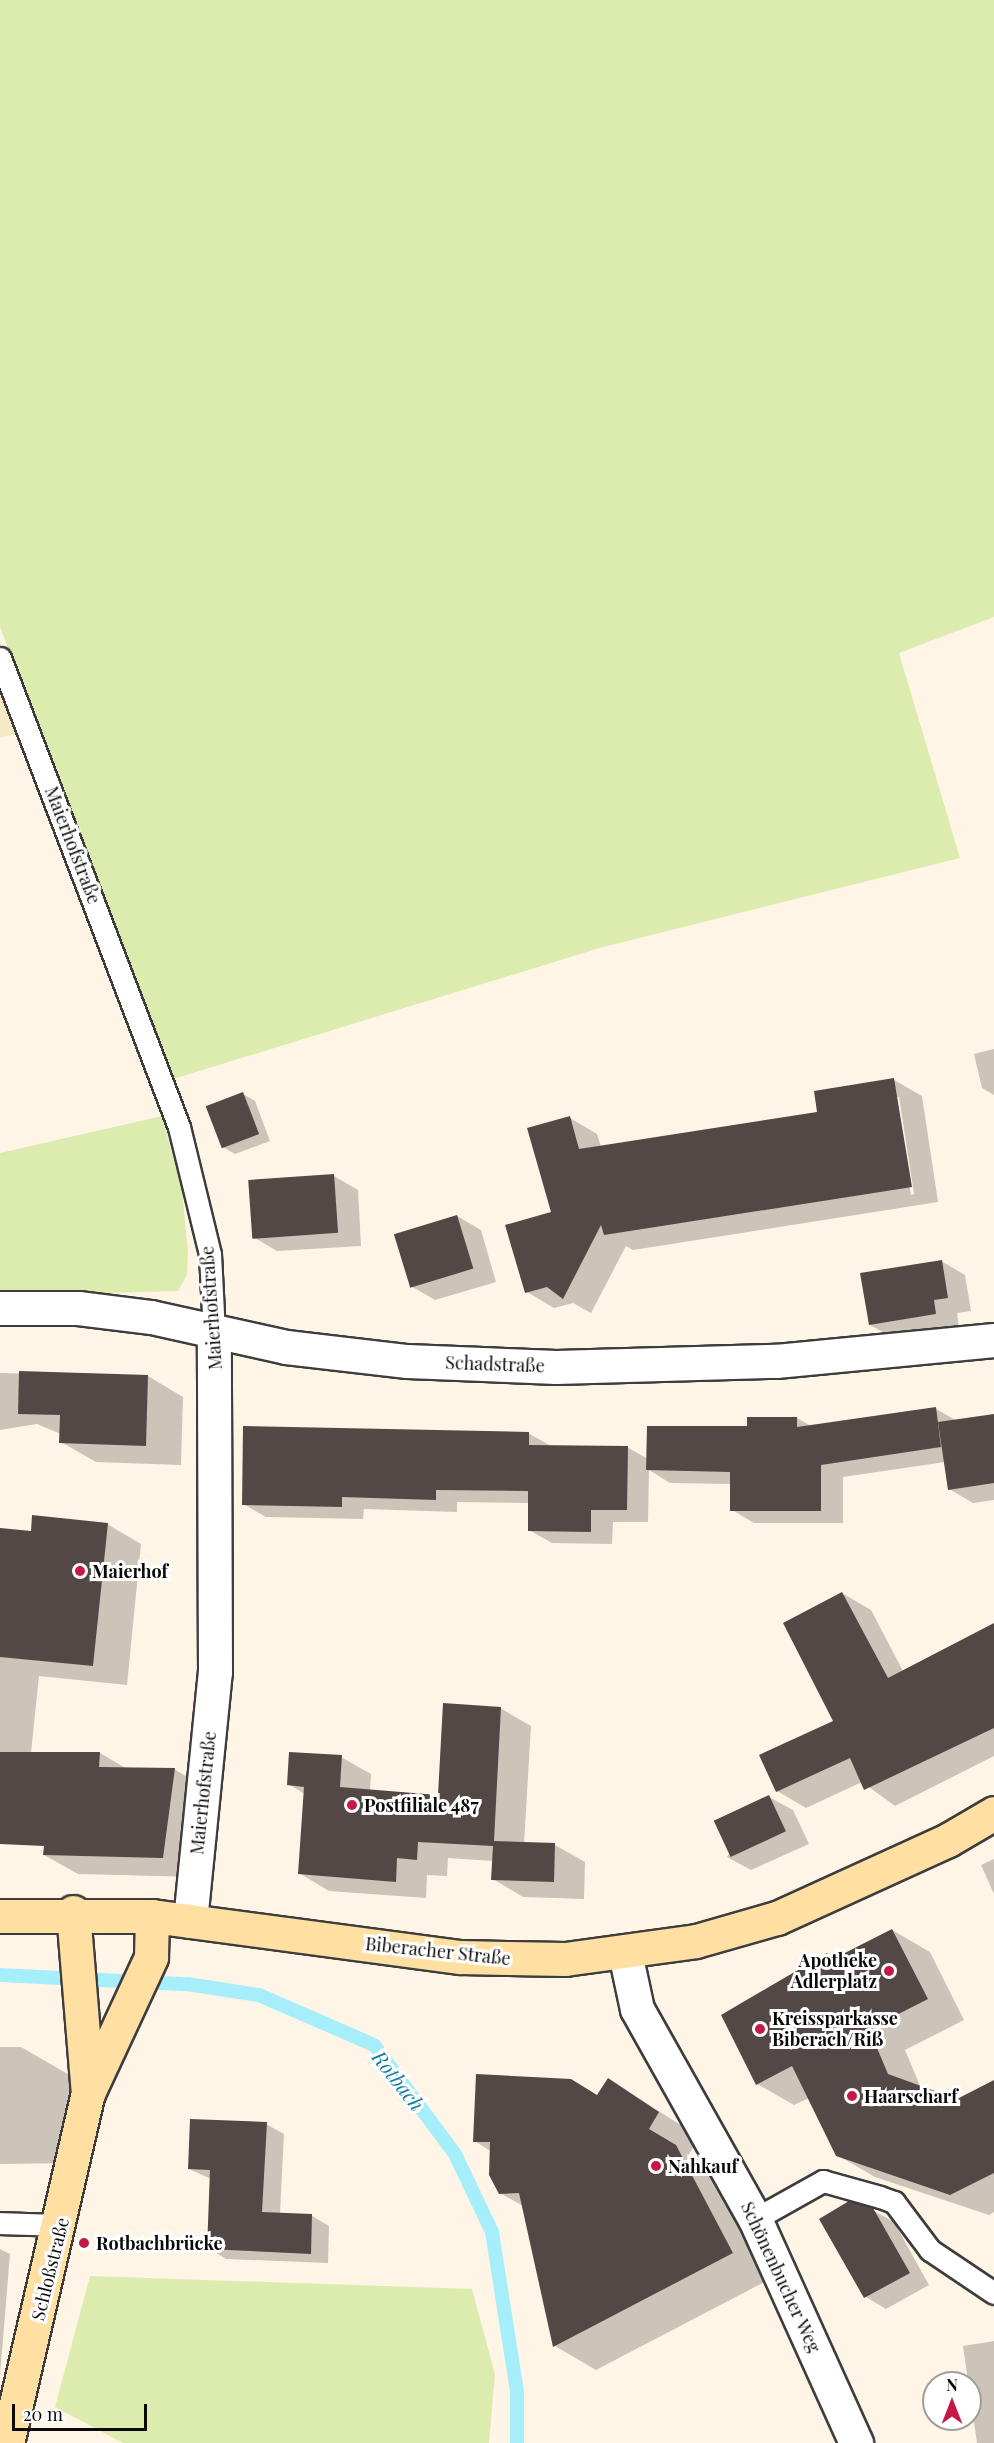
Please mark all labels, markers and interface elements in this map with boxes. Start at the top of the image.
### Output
street label: Maierhofstraße [41,783,105,907]
street label: Maierhofstraße [196,1245,226,1371]
street label: Schadstraße [445,1351,545,1377]
place label: Maierhof [92,1560,168,1582]
marker: Maierhof [73,1564,87,1578]
street label: Maierhofstraße [186,1730,220,1856]
place label: Postfiliale 487 [364,1794,479,1816]
marker: Postfiliale 487 [345,1798,359,1812]
street label: Biberacher Straße [364,1933,512,1969]
place label: Apotheke Adlerplatz [791,1950,877,1992]
marker: Apotheke Adlerplatz [882,1964,896,1978]
place label: Kreissparkasse Biberach/Riß [772,2008,898,2050]
marker: Kreissparkasse Biberach/Riß [753,2022,767,2036]
water label: Rotbach [368,2045,430,2115]
place label: Haarscharf [864,2085,958,2107]
marker: Haarscharf [845,2089,859,2103]
place label: Nahkauf [668,2155,738,2177]
marker: Nahkauf [649,2159,663,2173]
street label: Schönenbucher Weg [736,2198,826,2356]
street label: Schloßstraße [27,2215,73,2323]
place label: Rotbachbrücke [96,2232,223,2254]
marker: Rotbachbrücke [77,2236,91,2250]
north arrow [922,2371,982,2431]
text: N [946,2374,958,2395]
scale bar [15,2392,150,2430]
text: 20 m [23,2402,63,2426]

